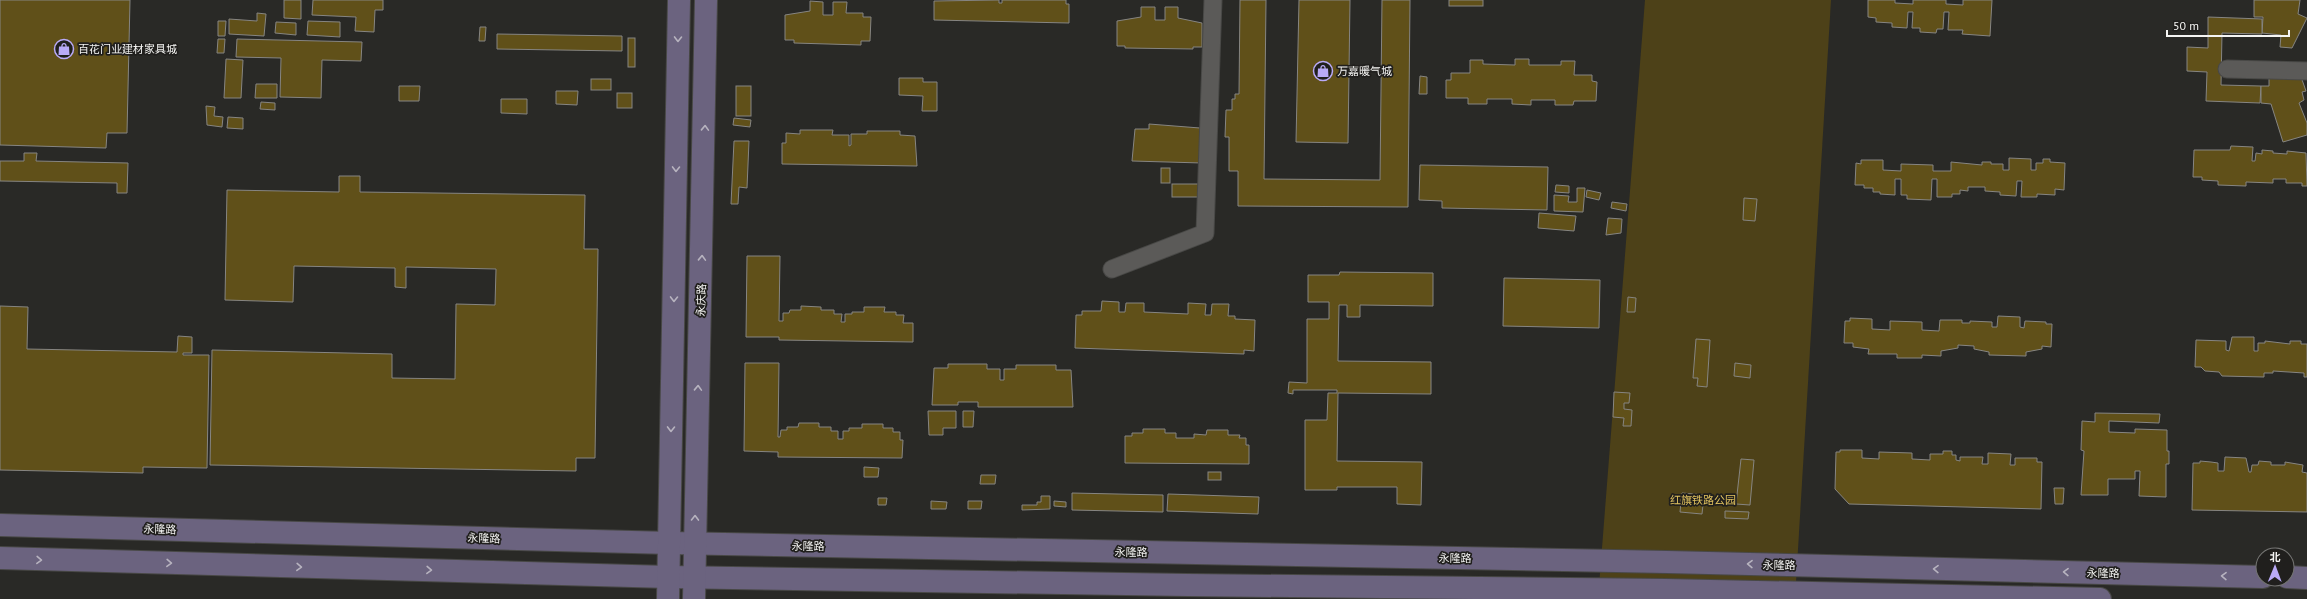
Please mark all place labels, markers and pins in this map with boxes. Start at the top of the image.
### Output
shop icon: 百花门业建材家具城 [53,38,75,60]
place label: 百花门业建材家具城 [78,42,177,56]
shop icon: 万嘉暖气城 [1312,60,1334,82]
place label: 万嘉暖气城 [1337,64,1392,78]

